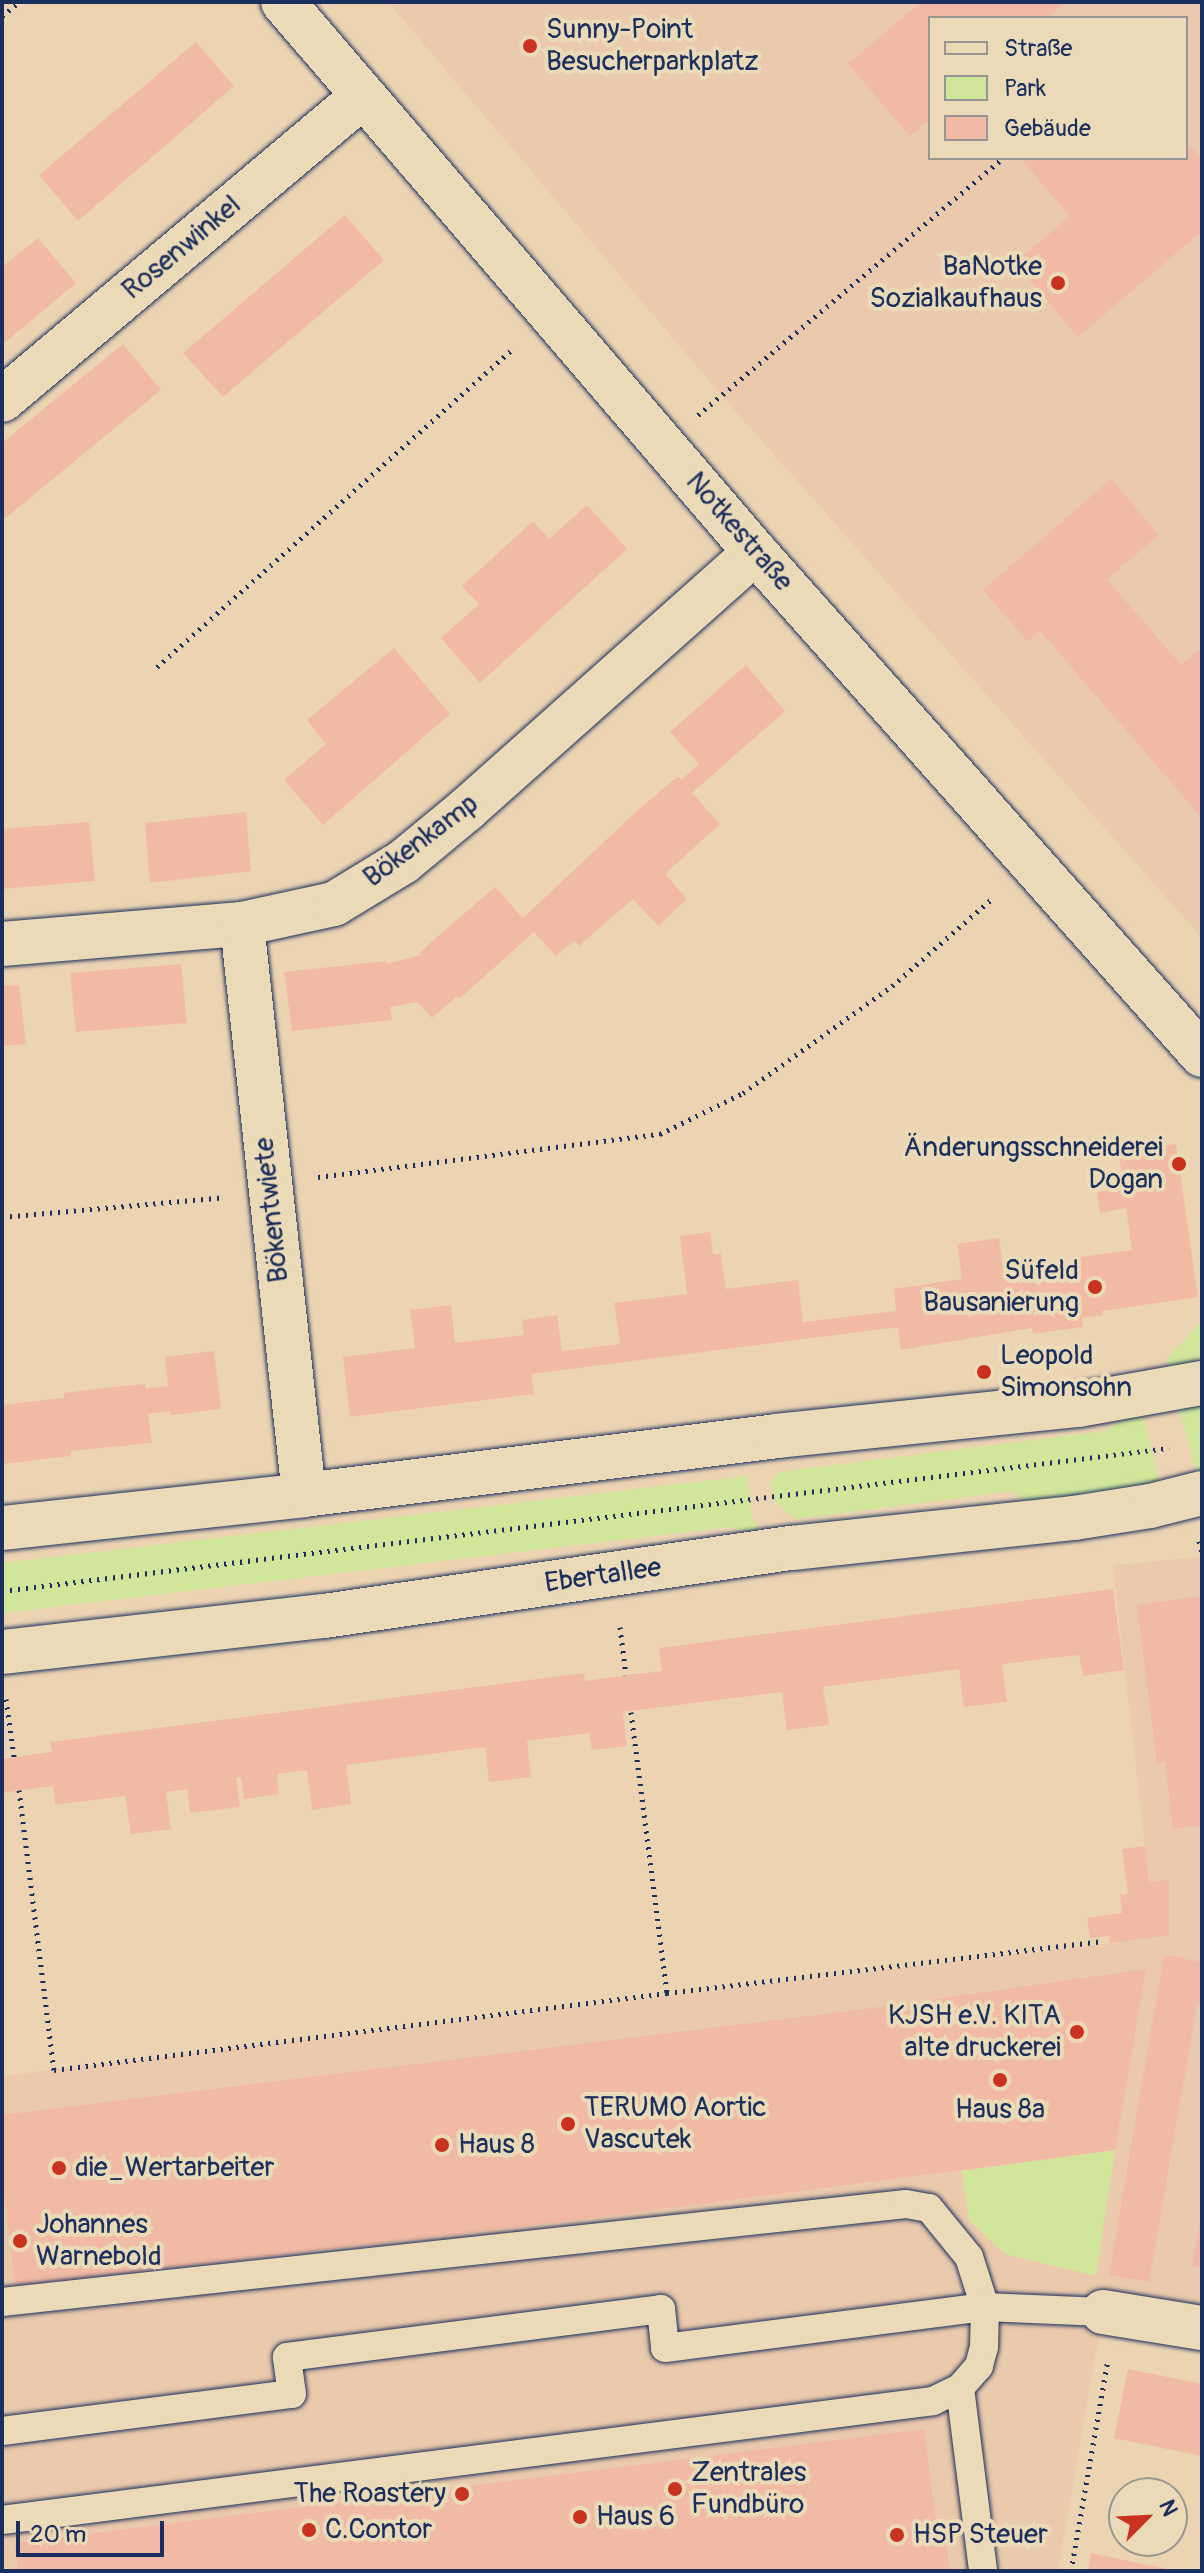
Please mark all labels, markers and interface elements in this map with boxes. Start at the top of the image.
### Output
place label: Sunny-Point Besucherparkplatz [546,13,759,79]
legend [928,16,1188,160]
text: Straße [1004,34,1072,63]
marker: Sunny-Point Besucherparkplatz [521,37,539,55]
text: Park [1004,74,1046,103]
text: Gebäude [1004,114,1091,143]
street label: Rosenwinkel [116,189,248,307]
place label: BaNotke Sozialkaufhaus [870,250,1042,316]
marker: BaNotke Sozialkaufhaus [1049,274,1067,292]
street label: Notkestraße [678,466,800,598]
street label: Bökenkamp [357,787,485,895]
place label: Änderungsschneiderei Dogan [903,1131,1163,1197]
street label: Bökentwiete [248,1136,296,1284]
marker: Änderungsschneiderei Dogan [1170,1155,1188,1173]
place label: Süfeld Bausanierung [923,1254,1079,1320]
marker: Süfeld Bausanierung [1086,1278,1104,1296]
place label: Leopold Simonsohn [1000,1339,1132,1405]
marker: Leopold Simonsohn [975,1363,993,1381]
street label: Ebertallee [543,1551,663,1601]
place label: KJSH e.V. KITA alte druckerei [888,1999,1061,2065]
marker: KJSH e.V. KITA alte druckerei [1068,2023,1086,2041]
marker: Haus 8a [991,2071,1009,2089]
place label: TERUMO Aortic Vascutek [584,2091,767,2157]
place label: Haus 8a [955,2093,1045,2127]
marker: TERUMO Aortic Vascutek [559,2115,577,2133]
place label: Haus 8 [458,2128,535,2162]
marker: Haus 8 [433,2136,451,2154]
place label: die_Wertarbeiter [75,2151,274,2185]
marker: die_Wertarbeiter [50,2159,68,2177]
place label: Johannes Warnebold [36,2208,162,2274]
marker: Johannes Warnebold [11,2232,29,2250]
place label: Zentrales Fundbüro [691,2456,806,2522]
place label: The Roastery [294,2477,446,2511]
north arrow [1108,2477,1188,2557]
marker: Zentrales Fundbüro [666,2480,684,2498]
marker: The Roastery [453,2485,471,2503]
text: N [1152,2496,1184,2521]
place label: Haus 6 [596,2500,675,2534]
scale bar [20,2505,168,2555]
marker: Haus 6 [571,2508,589,2526]
place label: C.Contor [325,2513,432,2547]
place label: HSP Steuer [913,2518,1048,2552]
text: 20 m [30,2520,86,2549]
marker: C.Contor [300,2521,318,2539]
marker: HSP Steuer [888,2526,906,2544]

